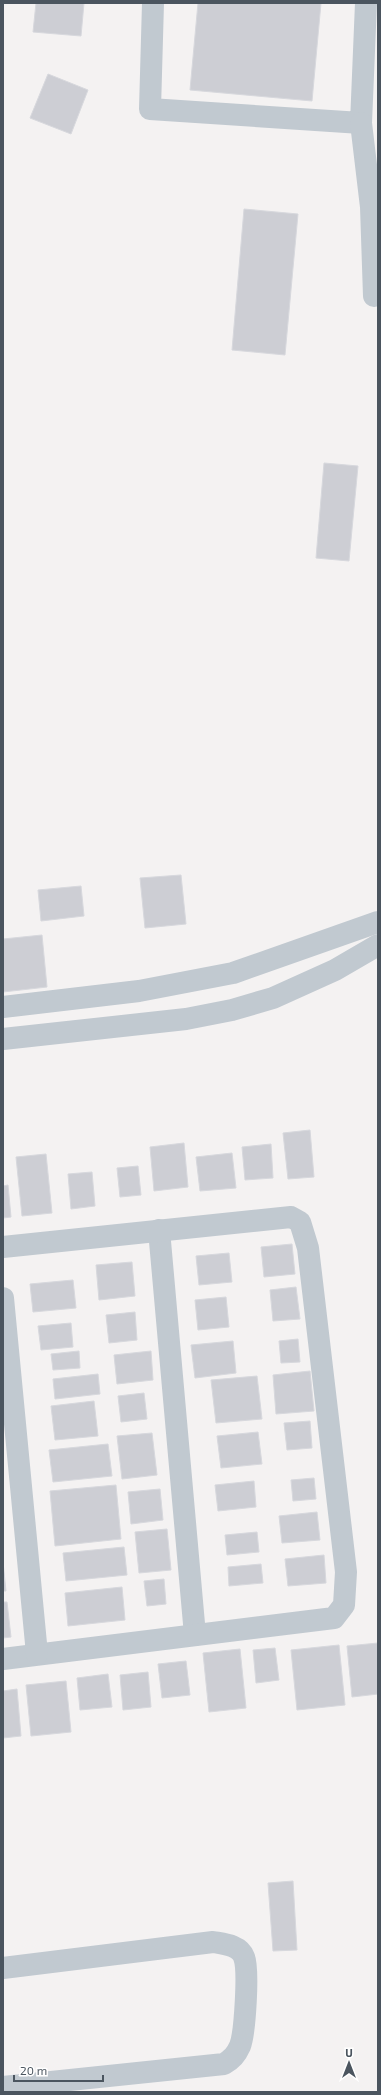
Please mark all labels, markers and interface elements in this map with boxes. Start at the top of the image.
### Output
north arrow [329,2043,369,2083]
text: U [345,2046,353,2059]
scale bar [14,2057,103,2083]
text: 20 m [20,2063,47,2077]

